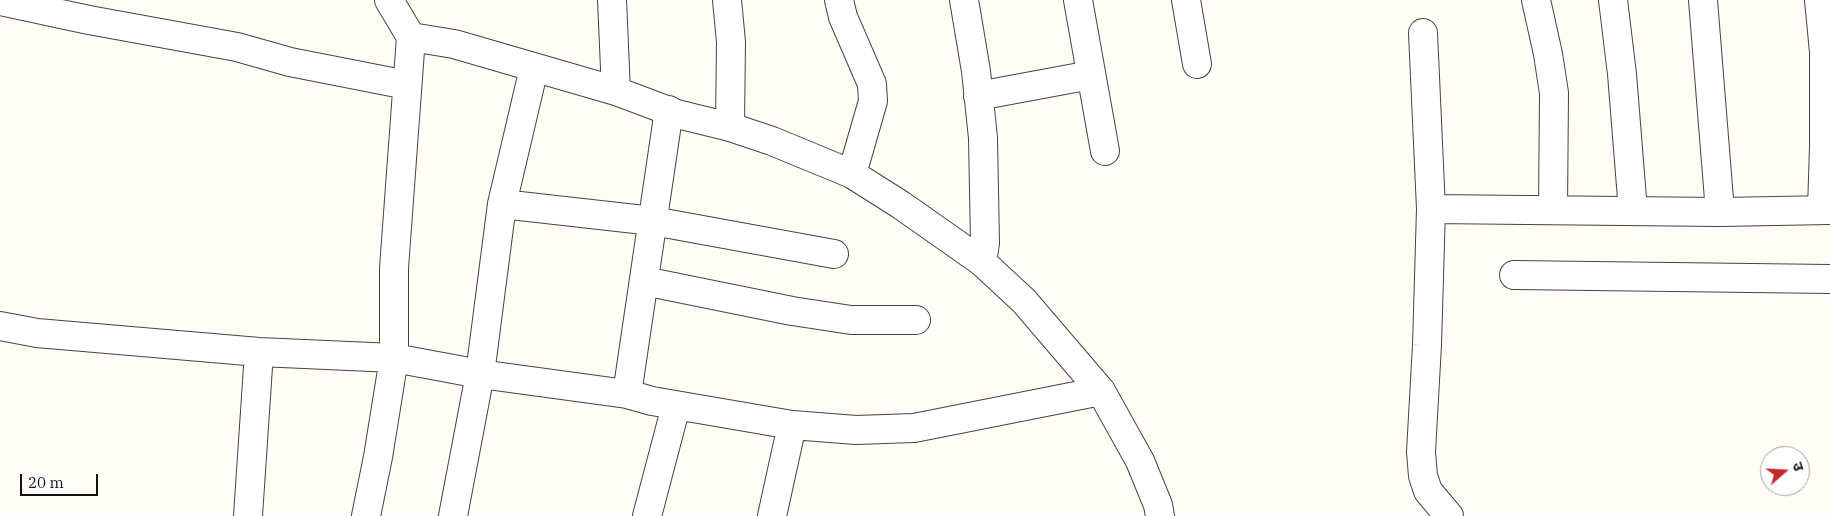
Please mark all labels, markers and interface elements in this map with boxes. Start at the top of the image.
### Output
north arrow [1760,446,1810,496]
text: उ [1788,460,1808,473]
scale bar [22,464,100,496]
text: 20 m [28,473,64,492]

